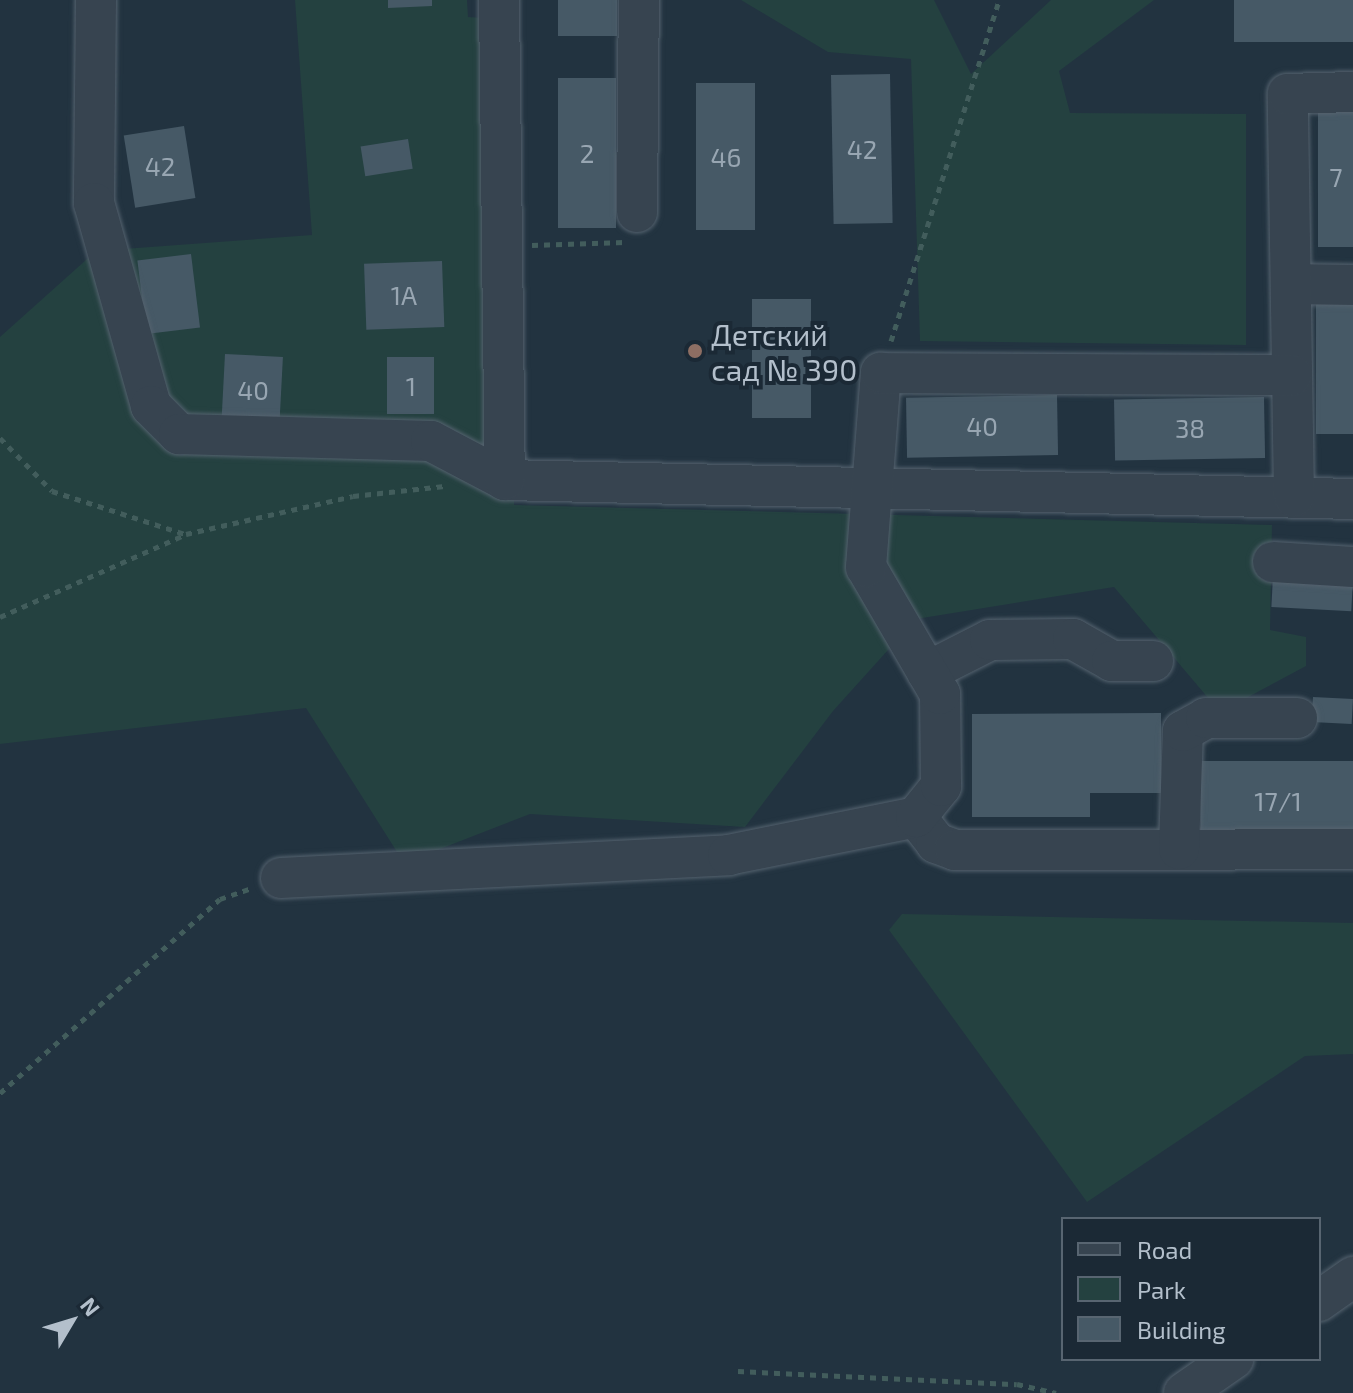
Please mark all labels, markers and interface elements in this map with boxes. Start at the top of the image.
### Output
house number: 42 [847,133,877,165]
house number: 2 [580,137,594,169]
house number: 46 [711,141,741,173]
house number: 42 [145,150,175,182]
house number: 7 [1329,161,1343,193]
house number: 1А [391,279,417,311]
place label: Детский сад № 390 [711,316,857,386]
marker: Детский сад № 390 [686,342,704,360]
house number: 1 [406,370,416,402]
house number: 40 [237,374,269,406]
house number: 40 [966,410,998,442]
house number: 38 [1175,412,1205,444]
house number: 17/1 [1254,785,1302,817]
legend [1061,1217,1321,1361]
text: Road [1137,1235,1192,1264]
text: Park [1137,1275,1186,1304]
north arrow [32,1281,112,1361]
text: N [76,1292,106,1320]
text: Building [1137,1315,1226,1344]

